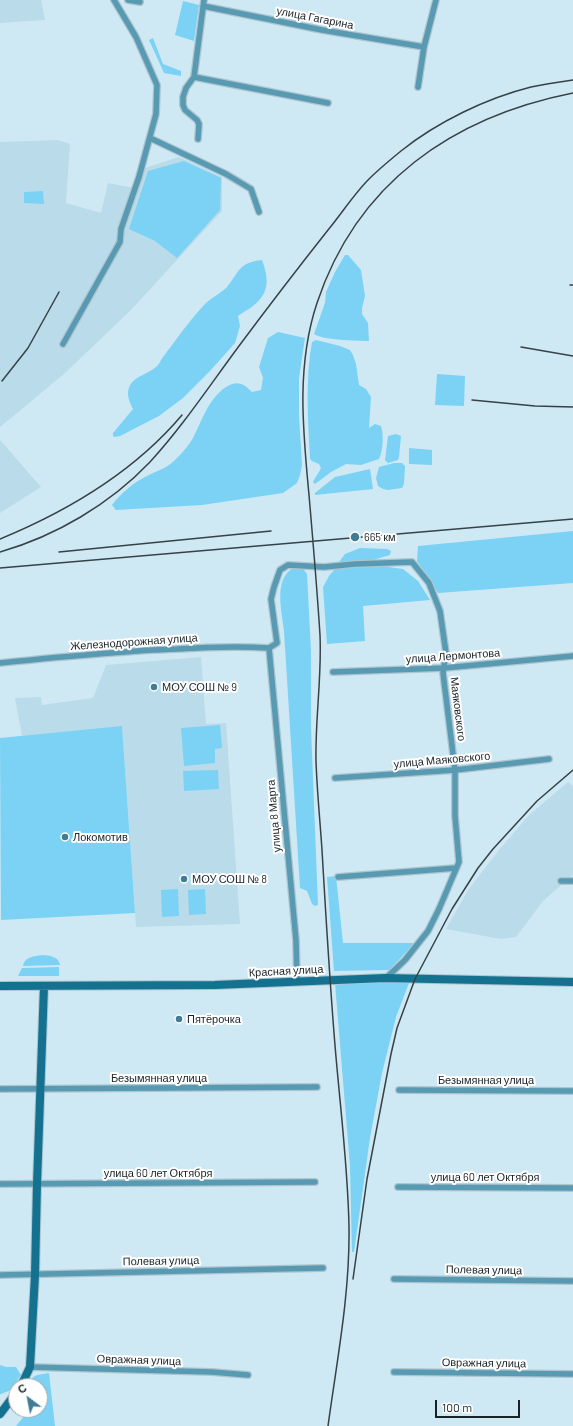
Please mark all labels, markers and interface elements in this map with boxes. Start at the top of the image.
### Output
street label: улица Гагарина [275,4,355,32]
place label: 665 км [364,530,396,544]
marker: 665 км [349,531,361,543]
street label: Железнодорожная улица [70,631,198,653]
street label: улица Лермонтова [405,646,501,666]
street label: Маяковского [448,676,468,742]
place label: МОУ СОШ № 9 [162,680,237,694]
marker: МОУ СОШ № 9 [149,682,159,692]
street label: улица Маяковского [393,749,491,771]
street label: улица 8 Марта [264,779,284,853]
place label: Локомотив [73,830,128,844]
marker: Локомотив [60,832,70,842]
place label: МОУ СОШ № 8 [192,872,267,886]
marker: МОУ СОШ № 8 [179,874,189,884]
street label: Красная улица [248,962,324,980]
place label: Пятёрочка [187,1012,241,1026]
marker: Пятёрочка [174,1014,184,1024]
street label: Безымянная улица [111,1071,207,1085]
street label: Безымянная улица [438,1073,534,1087]
street label: улица 60 лет Октября [104,1166,212,1180]
street label: улица 60 лет Октября [431,1170,539,1184]
street label: Полевая улица [123,1254,199,1268]
street label: Полевая улица [446,1263,522,1277]
street label: Овражная улица [97,1352,181,1368]
street label: Овражная улица [442,1356,526,1370]
north arrow [8,1378,48,1418]
text: С [15,1381,29,1396]
scale bar [437,1392,522,1418]
text: 100 m [442,1400,472,1414]

